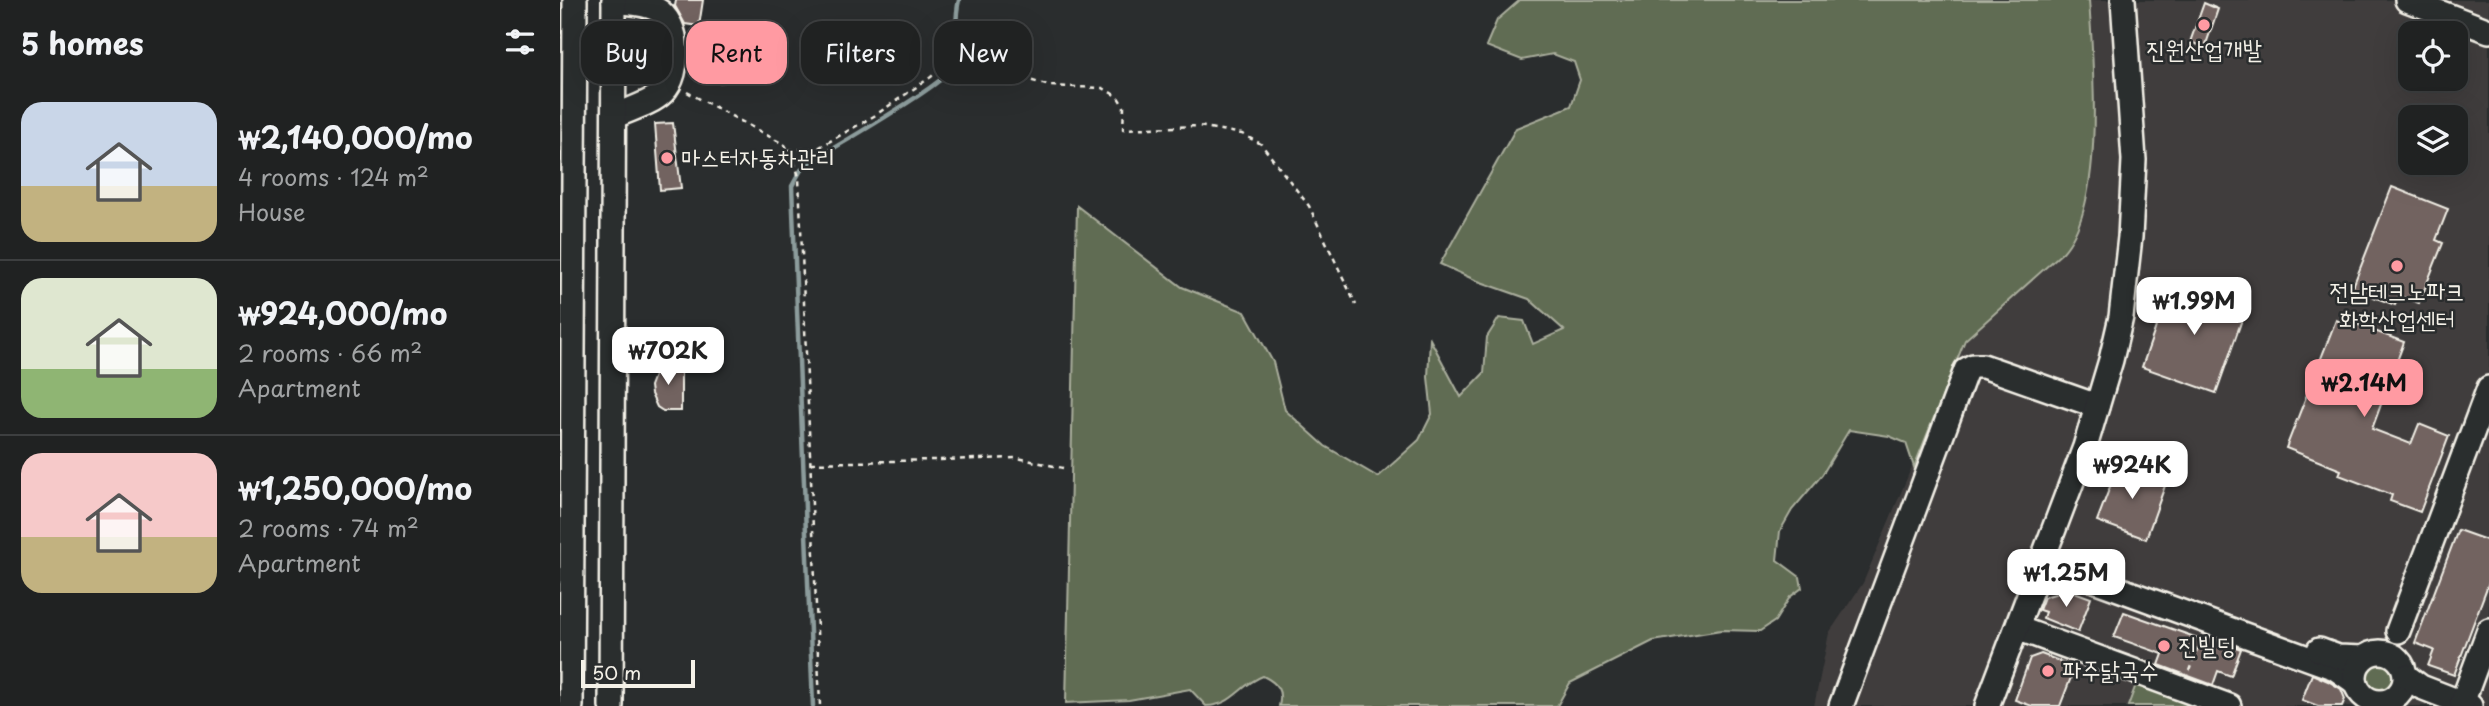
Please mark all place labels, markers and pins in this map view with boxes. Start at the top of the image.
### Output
marker: 진원산업개발 [2196,17,2212,33]
place label: 진원산업개발 [2146,30,2262,66]
place label: 마스터자동차관리 [681,138,836,174]
marker: 마스터자동차관리 [659,150,675,166]
marker: 전남테크노파크 화학산업센터 [2389,258,2405,274]
place label: 전남테크노파크 화학산업센터 [2329,272,2465,336]
pin: ₩1.99M [2137,278,2251,337]
pin: ₩702K [619,328,717,387]
pin: ₩2.14M [2307,360,2421,419]
pin: ₩924K [2083,442,2181,501]
pin: ₩1.25M [2009,550,2123,609]
place label: 진빌딩 [2178,626,2236,662]
marker: 진빌딩 [2156,638,2172,654]
place label: 파주닭국수 [2062,651,2159,687]
marker: 파주닭국수 [2040,663,2056,679]

